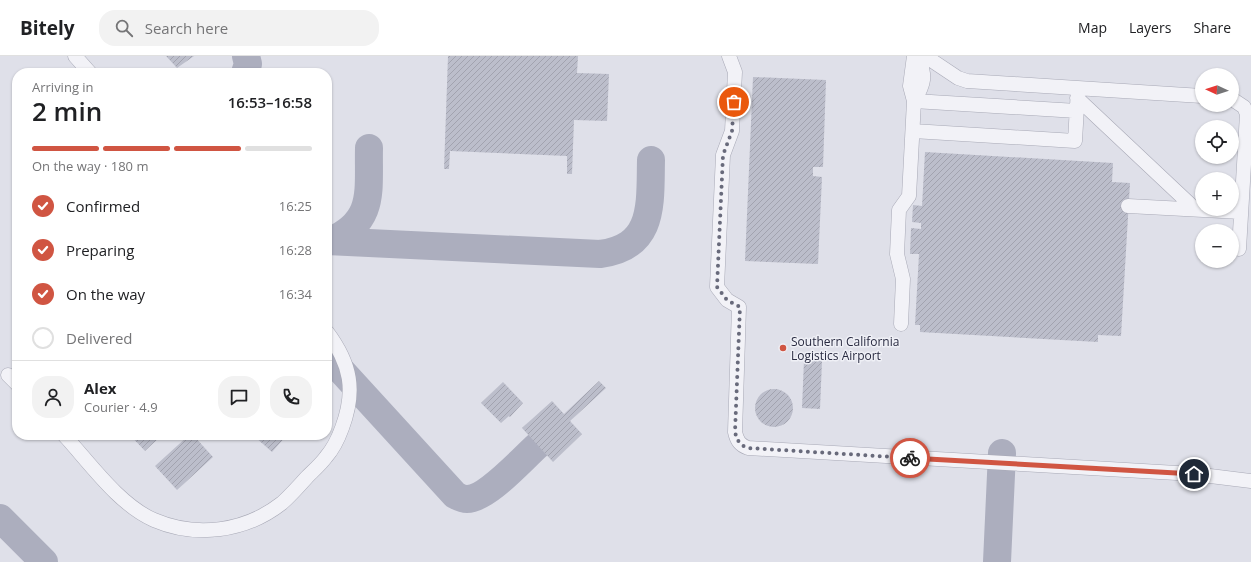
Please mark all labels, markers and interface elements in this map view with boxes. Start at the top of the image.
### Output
search box [99,10,379,46]
text: Bitely [20,15,75,41]
icon: search [113,17,135,39]
text: Search here [145,18,228,38]
text: Map [1078,18,1107,37]
text: Layers [1129,18,1171,37]
text: Share [1193,18,1231,37]
north arrow [1195,68,1239,112]
map controls [1195,68,1239,268]
text: Arriving in [32,78,94,96]
pin [717,85,751,119]
icon: bag [723,91,745,113]
text: 16:53–16:58 [228,92,312,112]
text: 2 min [32,93,102,129]
button: locate [1195,120,1239,164]
text: On the way · 180 m [32,157,148,175]
button: + [1195,172,1239,216]
icon: check [32,195,54,217]
text: Confirmed [66,196,140,216]
text: 16:25 [279,197,312,215]
button: − [1195,224,1239,268]
icon: check [32,239,54,261]
text: Preparing [66,240,134,260]
text: 16:28 [279,241,312,259]
icon: check [32,283,54,305]
text: On the way [66,284,145,304]
text: 16:34 [279,285,312,303]
text: Delivered [66,328,133,348]
place label: Southern California Logistics Airport [791,333,899,364]
marker: Southern California Logistics Airport [778,343,788,353]
button: person [32,376,74,418]
button: chat [218,376,260,418]
button: phone [270,376,312,418]
text: Alex [84,378,116,398]
text: Courier · 4.9 [84,398,158,416]
courier [890,438,930,478]
icon: bike [899,447,921,469]
pin [1177,457,1211,491]
icon: home [1183,463,1205,485]

